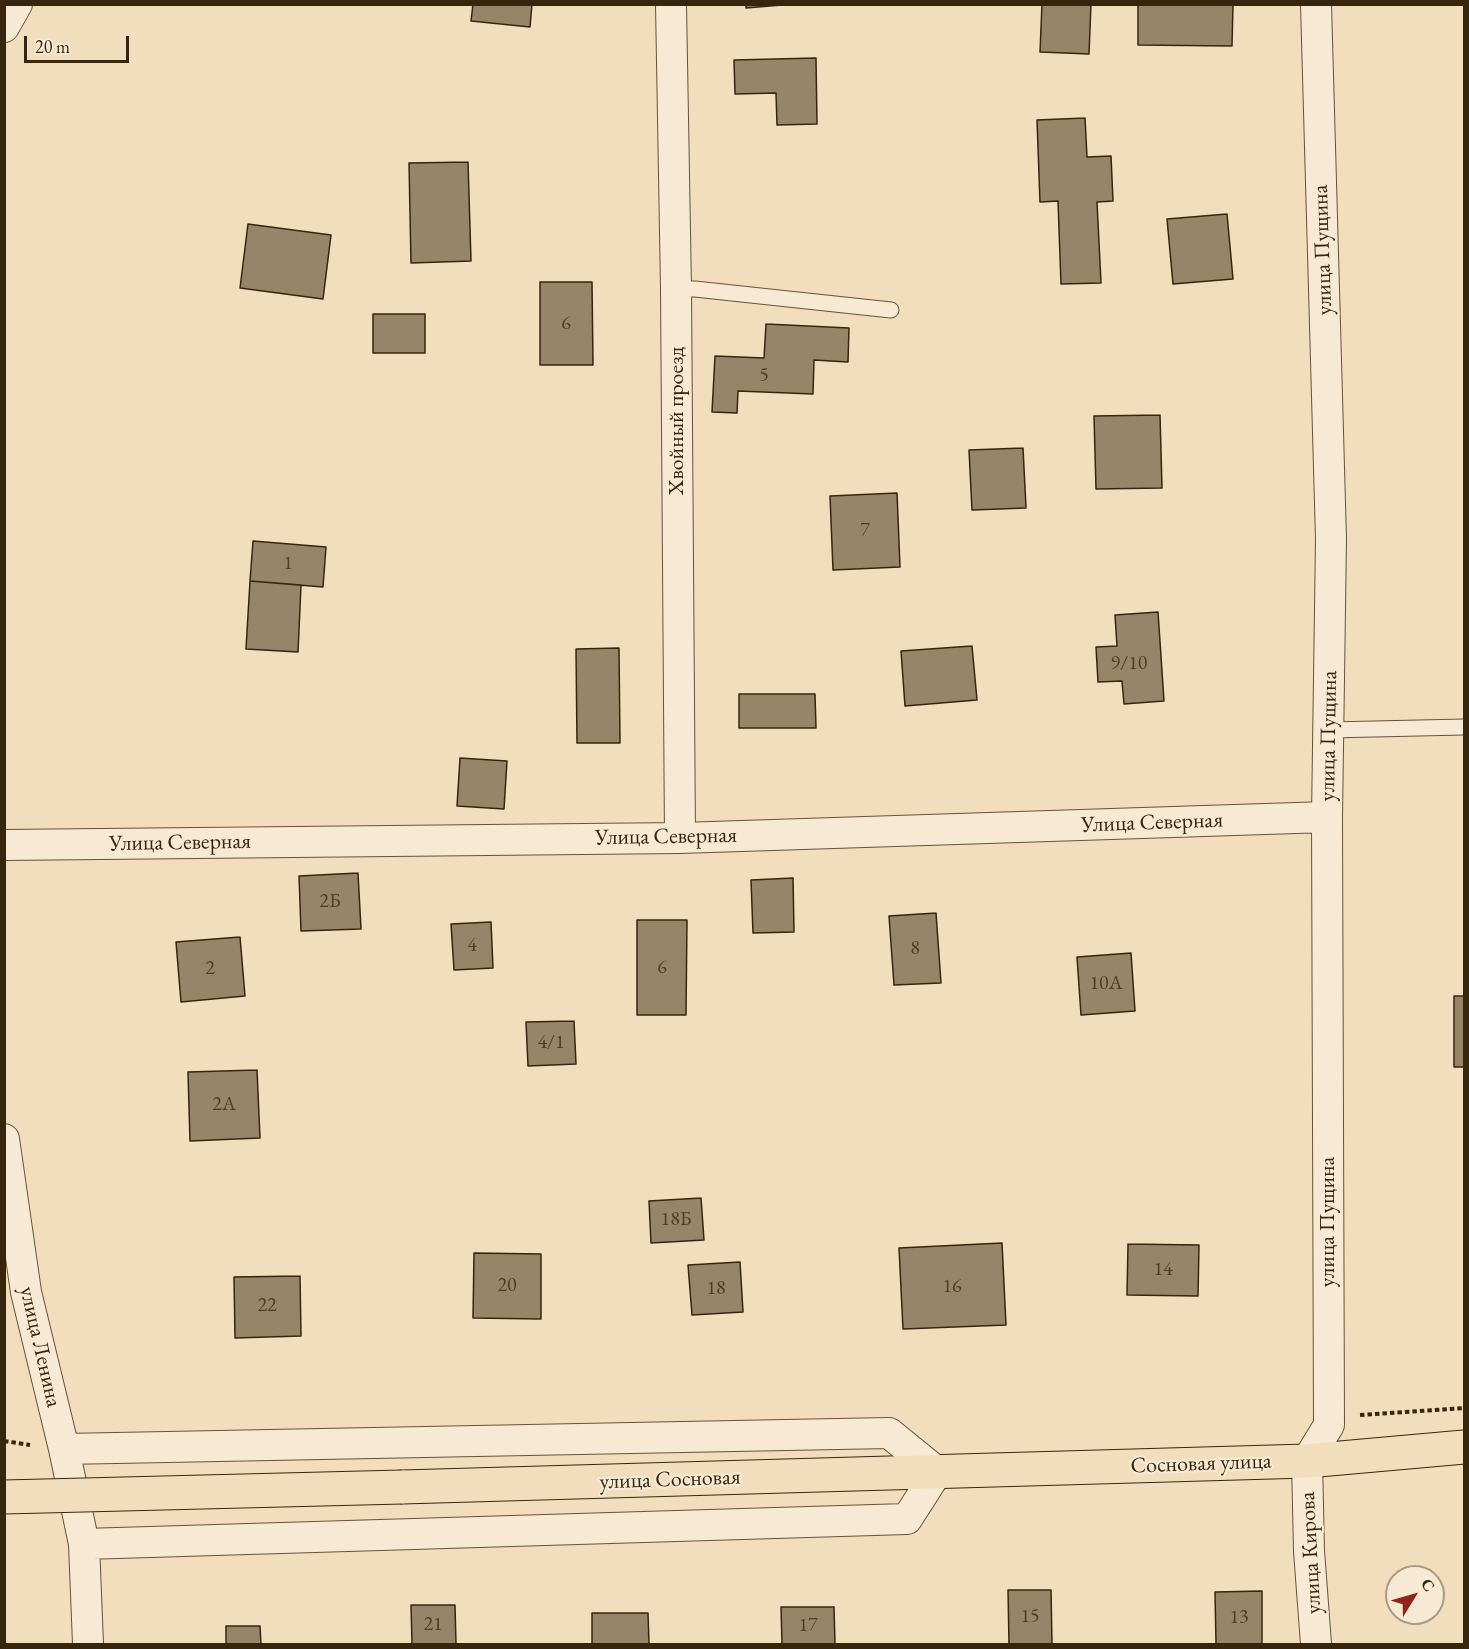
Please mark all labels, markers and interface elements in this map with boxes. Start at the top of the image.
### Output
scale bar [27,24,132,62]
text: 20 m [35,35,70,58]
street label: улица Пущина [1308,184,1338,316]
house number: 6 [561,312,571,336]
street label: Хвойный проезд [664,347,690,495]
house number: 5 [759,364,769,388]
house number: 7 [860,519,870,543]
house number: 1 [283,552,293,576]
house number: 9/10 [1111,652,1147,676]
street label: улица Пущина [1315,670,1343,802]
street label: Улица Северная [1081,807,1223,839]
street label: Улица Северная [595,823,737,851]
street label: Улица Северная [109,829,251,857]
house number: 2Б [319,890,341,914]
house number: 4 [467,934,477,958]
house number: 8 [910,937,920,961]
house number: 6 [657,956,667,980]
house number: 2 [205,957,215,981]
house number: 10А [1089,972,1123,996]
house number: 4/1 [537,1031,565,1055]
house number: 2А [212,1093,236,1117]
street label: улица Пущина [1315,1157,1341,1287]
house number: 18Б [661,1208,691,1232]
house number: 14 [1153,1258,1173,1282]
house number: 20 [497,1274,517,1298]
house number: 16 [942,1275,962,1299]
house number: 18 [706,1277,726,1301]
street label: улица Ленина [13,1284,67,1410]
house number: 22 [257,1294,277,1318]
street label: Сосновая улица [1130,1448,1272,1480]
street label: улица Сосновая [599,1464,741,1496]
street label: улица Кирова [1295,1491,1327,1615]
north arrow [1385,1565,1445,1625]
text: С [1416,1574,1440,1596]
house number: 15 [1020,1605,1040,1629]
house number: 13 [1229,1606,1249,1630]
house number: 21 [423,1613,443,1637]
house number: 17 [798,1614,818,1638]

